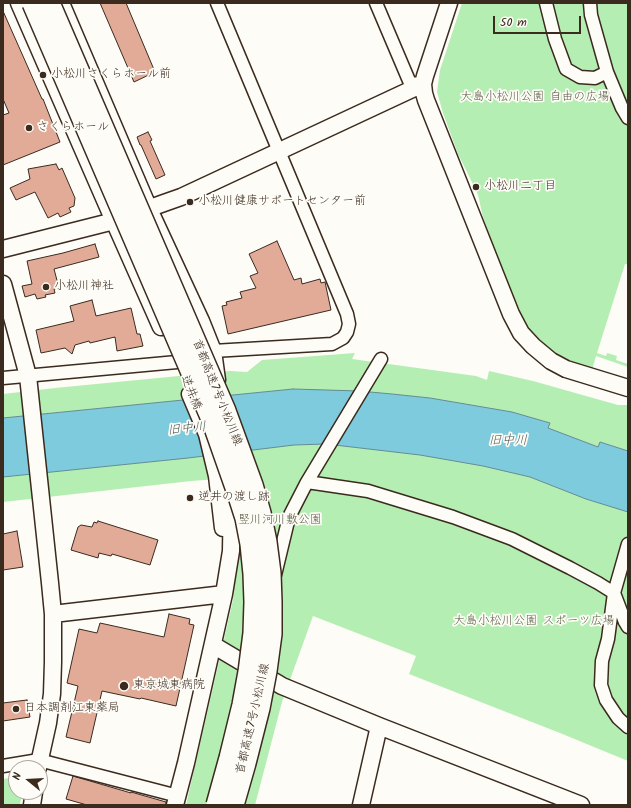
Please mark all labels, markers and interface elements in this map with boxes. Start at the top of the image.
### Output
scale bar [495,8,583,34]
text: 50 m [500,13,527,32]
place label: 小松川さくらホール前 [51,68,171,82]
marker: 小松川さくらホール前 [38,70,48,80]
park label: 大島小松川公園 自由の広場 [461,91,609,105]
place label: さくらホール [37,121,109,135]
marker: さくらホール [24,123,34,133]
place label: 小松川二丁目 [484,180,556,194]
marker: 小松川二丁目 [471,182,481,192]
place label: 小松川健康サポートセンター前 [198,195,366,209]
marker: 小松川健康サポートセンター前 [185,197,195,207]
place label: 小松川神社 [54,280,114,294]
marker: 小松川神社 [41,282,51,292]
street label: 首都高速7号小松川線 [188,338,244,448]
street label: 逆井橋 [177,374,203,412]
water label: 旧中川 [167,420,207,440]
water label: 旧中川 [489,434,527,450]
place label: 逆井の渡し跡 [198,491,270,505]
marker: 逆井の渡し跡 [185,493,195,503]
park label: 竪川河川敷公園 [238,514,322,528]
park label: 大島小松川公園 スポーツ広場 [454,615,614,629]
street label: 首都高速7号小松川線 [234,662,274,776]
place label: 東京城東病院 [133,679,205,693]
marker: 東京城東病院 [118,680,130,692]
place label: 日本調剤江東薬局 [24,702,120,716]
marker: 日本調剤江東薬局 [11,704,21,714]
north arrow [8,760,48,800]
text: N [8,771,27,783]

